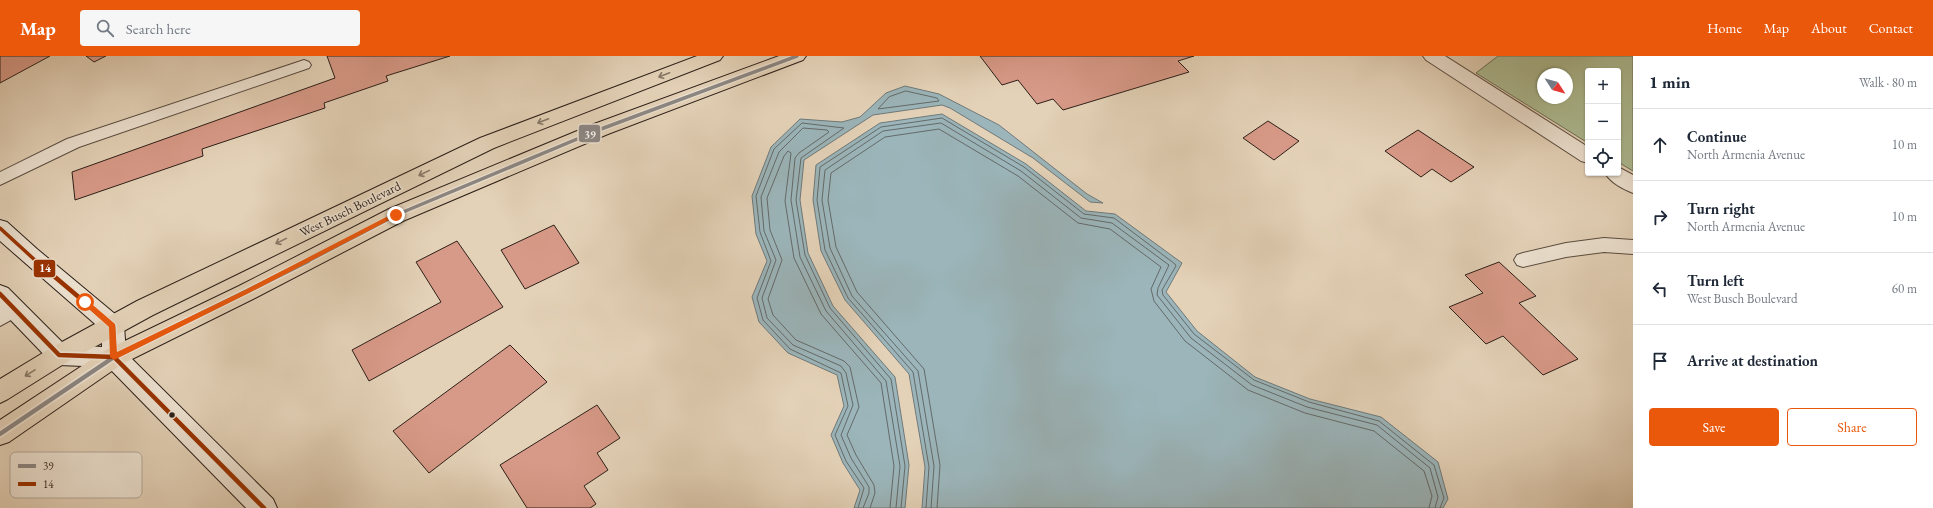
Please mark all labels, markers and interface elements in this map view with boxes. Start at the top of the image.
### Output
search box [80,10,360,46]
text: Map [20,16,56,41]
icon: search [94,17,116,39]
text: Search here [126,19,191,38]
text: Home [1707,19,1742,37]
text: Map [1764,19,1789,37]
text: About [1811,19,1847,37]
text: Contact [1869,19,1913,37]
north arrow [1537,68,1573,104]
map controls [1585,68,1621,176]
button: + [1585,68,1621,104]
one-way arrow [659,71,671,79]
text: 1 min [1649,71,1690,93]
text: Walk · 80 m [1859,74,1917,91]
button: − [1585,104,1621,140]
one-way arrow [538,118,550,126]
line badge: 39 [578,124,601,143]
text: 39 [584,127,596,141]
text: Continue [1687,127,1747,146]
icon: ahead [1649,134,1671,156]
text: 10 m [1892,136,1917,153]
button: locate [1585,140,1621,176]
text: North Armenia Avenue [1687,146,1805,163]
one-way arrow [418,170,430,177]
street label: West Busch Boulevard [297,177,404,241]
text: Turn right [1687,199,1755,218]
route end [387,206,405,224]
icon: right [1649,206,1671,228]
text: 10 m [1892,208,1917,225]
text: North Armenia Avenue [1687,218,1805,235]
one-way arrow [276,238,288,245]
line badge: 14 [33,259,56,278]
text: 14 [39,261,51,275]
text: Turn left [1687,271,1744,290]
icon: left [1649,278,1671,300]
text: 60 m [1892,280,1917,297]
text: West Busch Boulevard [1687,290,1798,307]
route start [76,293,94,311]
icon: arrive [1649,350,1671,372]
text: Arrive at destination [1687,351,1818,370]
one-way arrow [24,370,36,378]
button: Save [1649,408,1779,446]
button: Share [1787,408,1917,446]
unlabelled marker [167,410,177,420]
legend [10,452,142,498]
text: 39 [43,459,54,473]
text: 14 [43,477,54,491]

